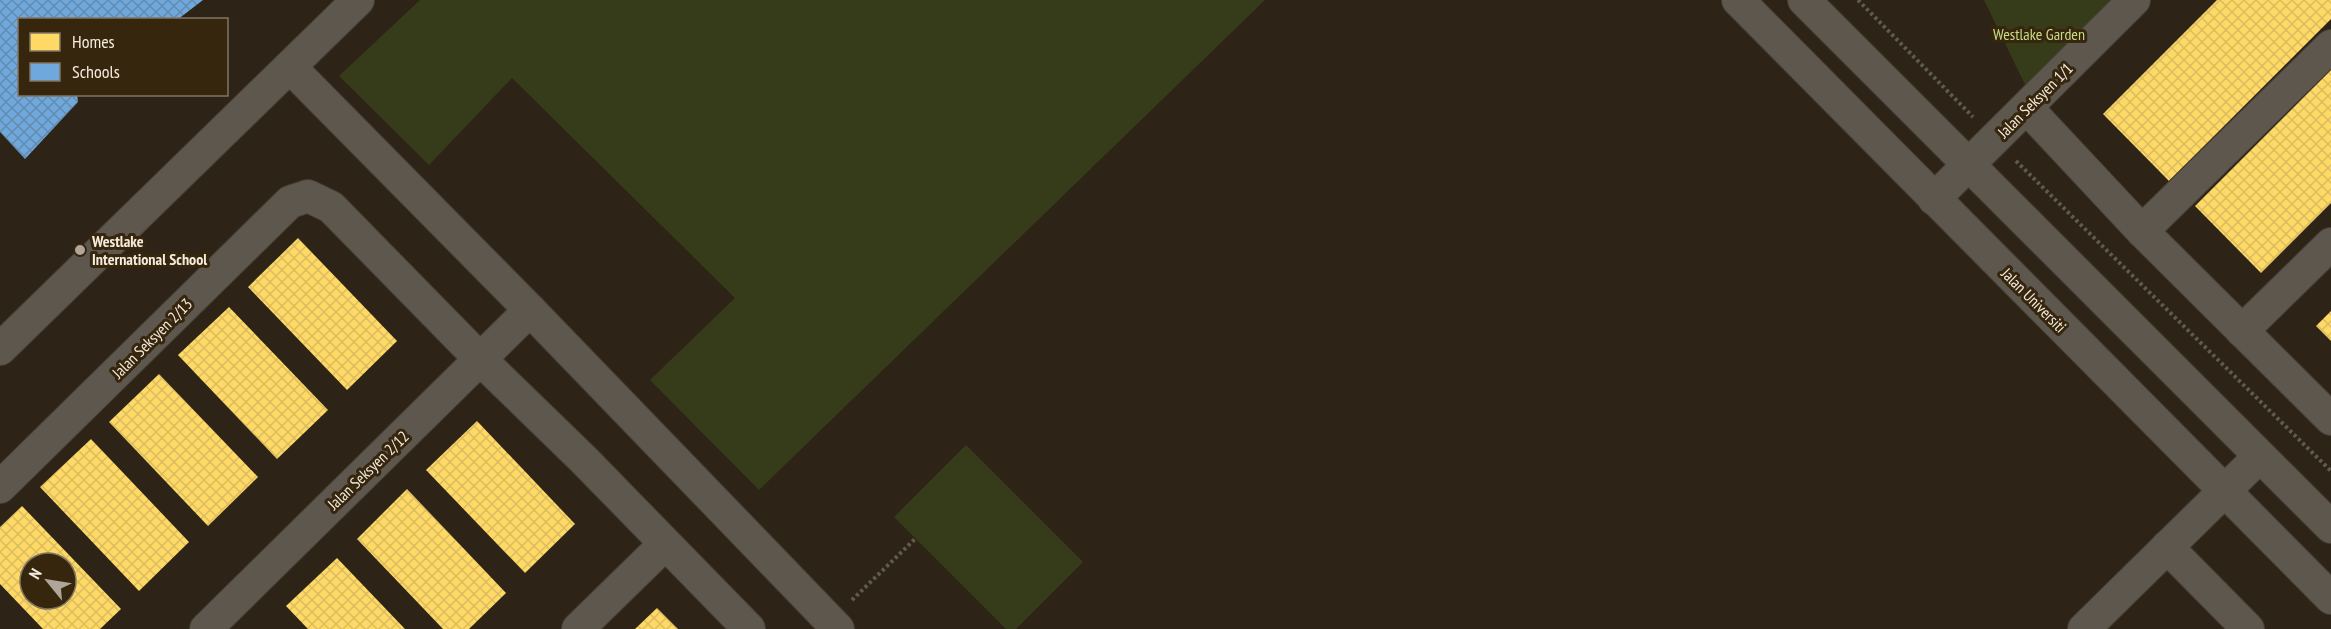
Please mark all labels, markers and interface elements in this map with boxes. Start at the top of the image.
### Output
legend [18,18,228,96]
park label: Westlake Garden [1993,24,2085,44]
text: Homes [72,30,115,53]
street label: Jalan Seksyen 1/1 [1993,58,2077,142]
text: Schools [72,60,120,83]
place label: Westlake International School [91,231,207,269]
marker: Westlake International School [73,243,87,257]
street label: Jalan Universiti [1997,263,2071,337]
street label: Jalan Seksyen 2/13 [107,294,196,383]
street label: Jalan Seksyen 2/12 [322,426,413,514]
north arrow [18,551,78,611]
text: N [24,565,46,582]

